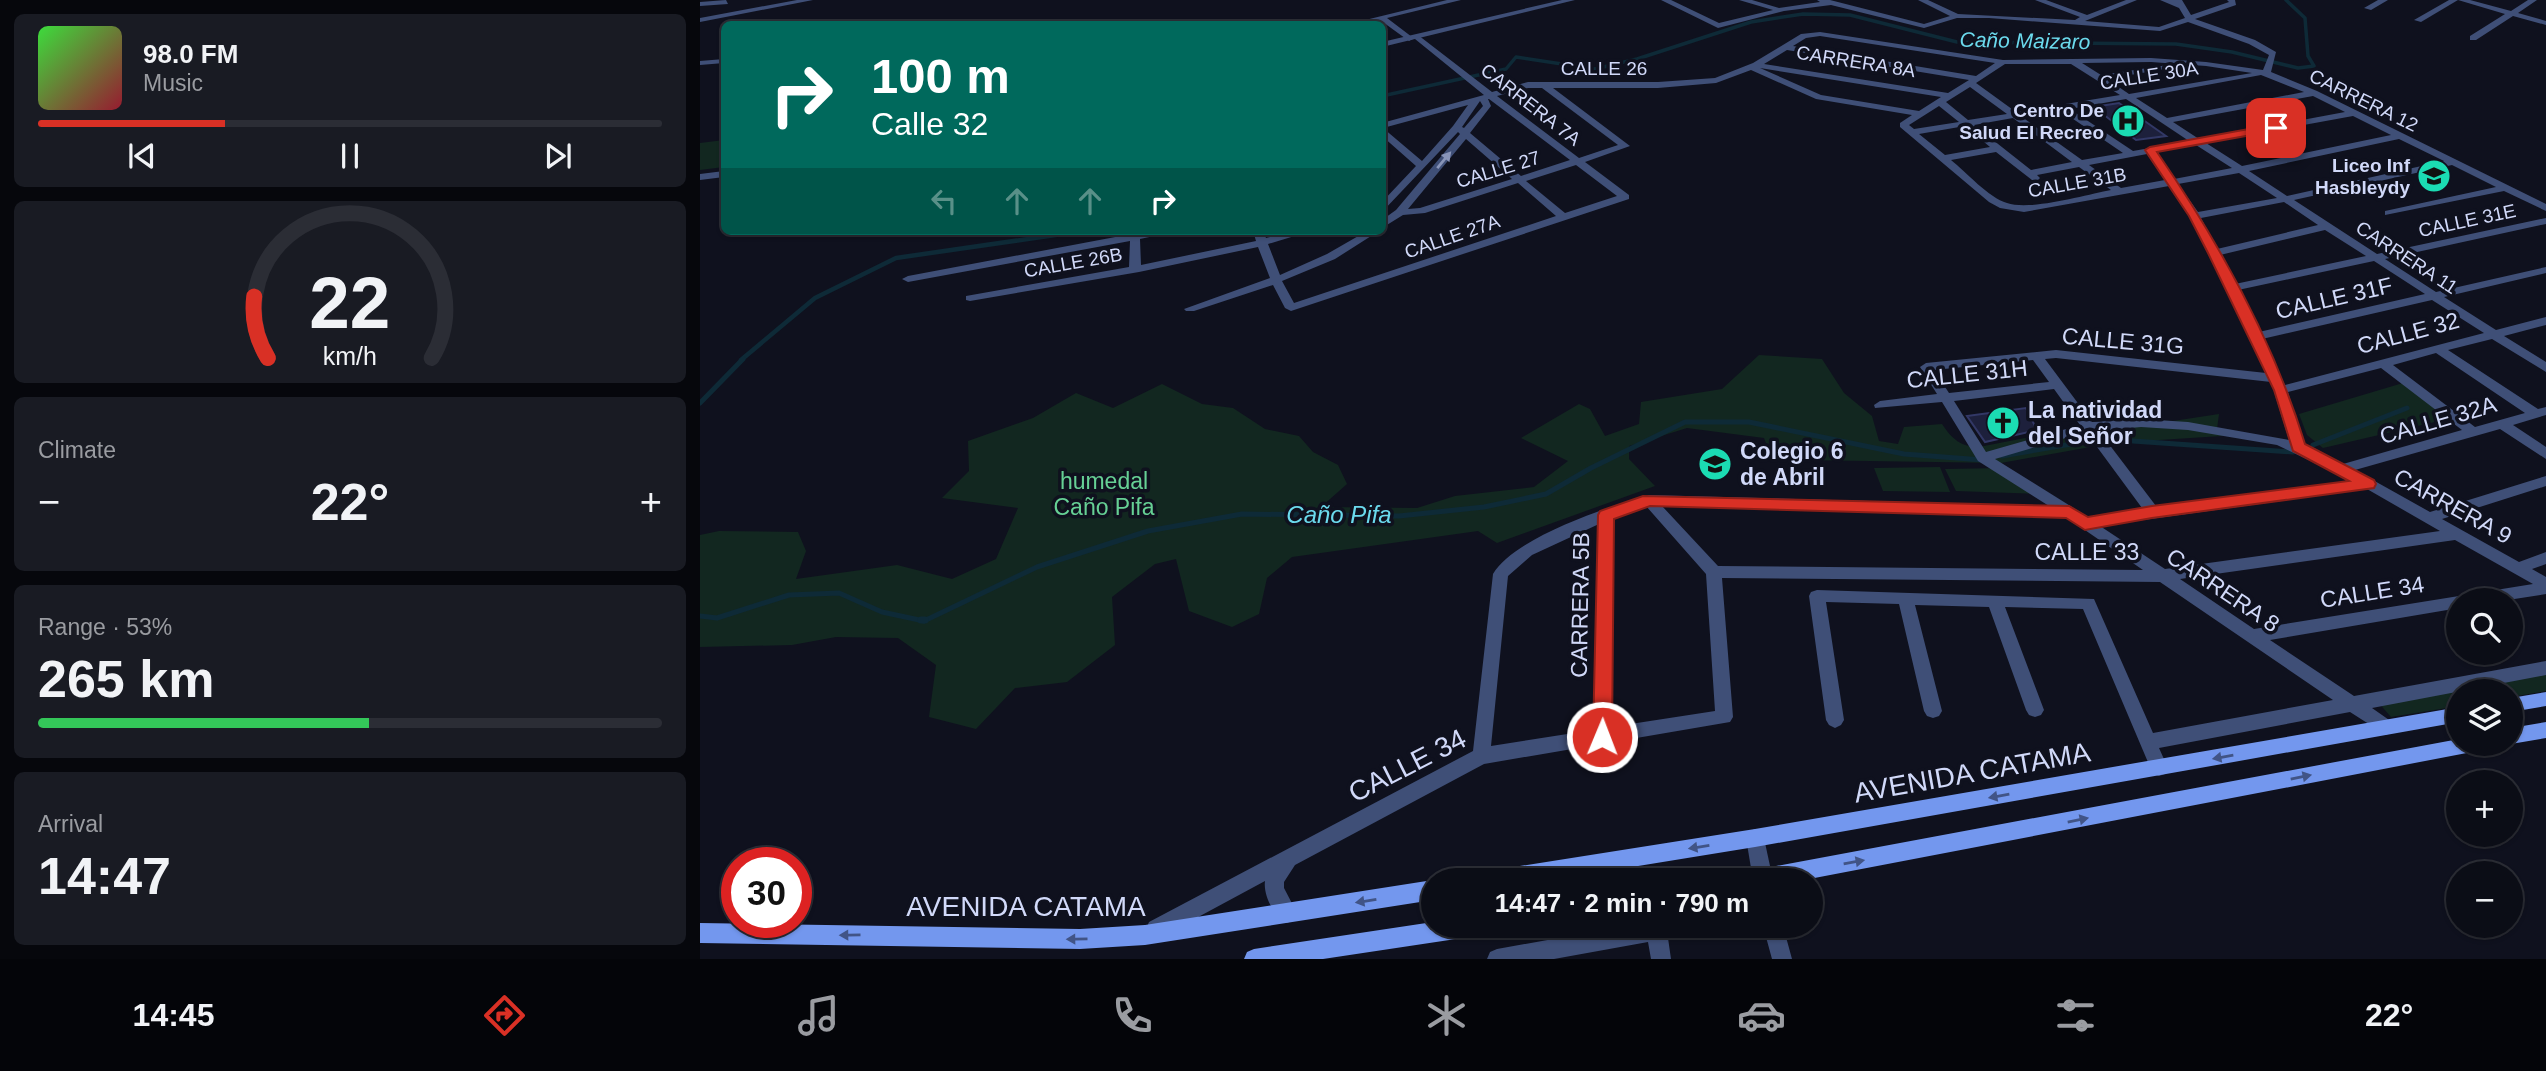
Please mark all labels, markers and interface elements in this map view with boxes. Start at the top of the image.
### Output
water label: Caño Maizaro [1959,28,2091,53]
text: 98.0 FM [143,39,238,69]
street label: CARRERA 8A [1795,42,1917,81]
icon: right [756,49,847,140]
text: 100 m [871,49,1010,103]
street label: CALLE 30A [2098,57,2200,94]
street label: CALLE 26 [1561,58,1647,79]
street label: CARRERA 7A [1477,59,1585,150]
street label: CARRERA 12 [2306,65,2422,136]
text: Music [143,70,203,96]
pin [2246,98,2306,158]
place label: Centro De Salud El Recreo [1959,100,2104,143]
hospital icon: Centro De Salud El Recreo [2109,102,2147,140]
text: Calle 32 [871,106,988,142]
icon: arrive [2257,109,2295,147]
icon: previous [123,137,161,175]
icon: pause [331,137,369,175]
icon: next [539,137,577,175]
street label: CALLE 27 [1454,147,1543,192]
one-way arrow [1436,152,1451,169]
place label: Liceo Inf Hasbleydy [2315,155,2411,198]
school or university icon: Liceo Inf Hasbleydy [2415,157,2453,195]
street label: CALLE 31B [2026,164,2128,201]
icon: left [925,182,963,220]
icon: ahead [998,182,1036,220]
icon: ahead [1071,182,1109,220]
icon: right [1144,182,1182,220]
street label: CALLE 31E [2416,200,2518,241]
street label: CALLE 27A [1402,210,1503,263]
street label: CARRERA 11 [2352,217,2461,298]
street label: CALLE 26B [1022,244,1124,281]
text: 22 [310,263,390,344]
street label: CALLE 31F [2273,272,2395,324]
street label: CALLE 32 [2354,307,2462,359]
street label: CALLE 31G [2061,323,2185,359]
text: km/h [323,342,377,370]
street label: CALLE 31H [1905,355,2029,393]
street label: CALLE 32A [2377,391,2500,449]
place label: La natividad del Señor [2028,397,2162,449]
church icon: La natividad del Señor [1984,404,2022,442]
text: Climate [38,437,116,463]
place label: Colegio 6 de Abril [1740,438,1844,490]
school or university icon: Colegio 6 de Abril [1696,445,1734,483]
street label: CARRERA 9 [2390,463,2516,549]
park label: humedal Caño Pifa [1053,468,1155,520]
text: 22° [311,473,389,531]
text: − [38,481,60,523]
text: + [640,481,662,523]
water label: Caño Pifa [1286,501,1392,528]
street label: CARRERA 5B [1566,532,1594,678]
street label: CALLE 33 [2035,539,2139,565]
street label: CARRERA 8 [2162,543,2284,637]
street label: CALLE 34 [2318,571,2426,613]
map controls [2446,588,2523,938]
button: search [2446,588,2523,665]
text: Range · 53% [38,614,172,640]
text: 265 km [38,650,214,708]
button: layers [2446,679,2523,756]
position arrow [1565,700,1639,774]
street label: CALLE 34 [1343,723,1471,808]
street label: AVENIDA CATAMA [1851,736,2093,809]
one-way arrow [2212,751,2234,762]
button: + [2446,770,2523,847]
one-way arrow [2290,771,2312,782]
one-way arrow [1988,791,2010,802]
text: Arrival [38,811,103,837]
one-way arrow [2067,814,2089,825]
one-way arrow [1688,842,1710,853]
text: 14:47 [38,847,171,905]
speed limit sign: 30 [721,847,812,938]
one-way arrow [1843,857,1865,868]
button: − [2446,861,2523,938]
text: 14:47 · 2 min · 790 m [1495,888,1749,918]
street label: AVENIDA CATAMA [906,891,1146,922]
one-way arrow [1355,895,1377,906]
one-way arrow [838,929,860,941]
one-way arrow [1066,933,1088,945]
icon: directions [480,991,529,1040]
icon: music [794,991,843,1040]
icon: phone [1108,991,1157,1040]
icon: climate [1422,991,1471,1040]
icon: car [1737,991,1786,1040]
icon: filters [2051,991,2100,1040]
text: 14:45 [133,997,214,1033]
text: 22° [2365,997,2413,1033]

